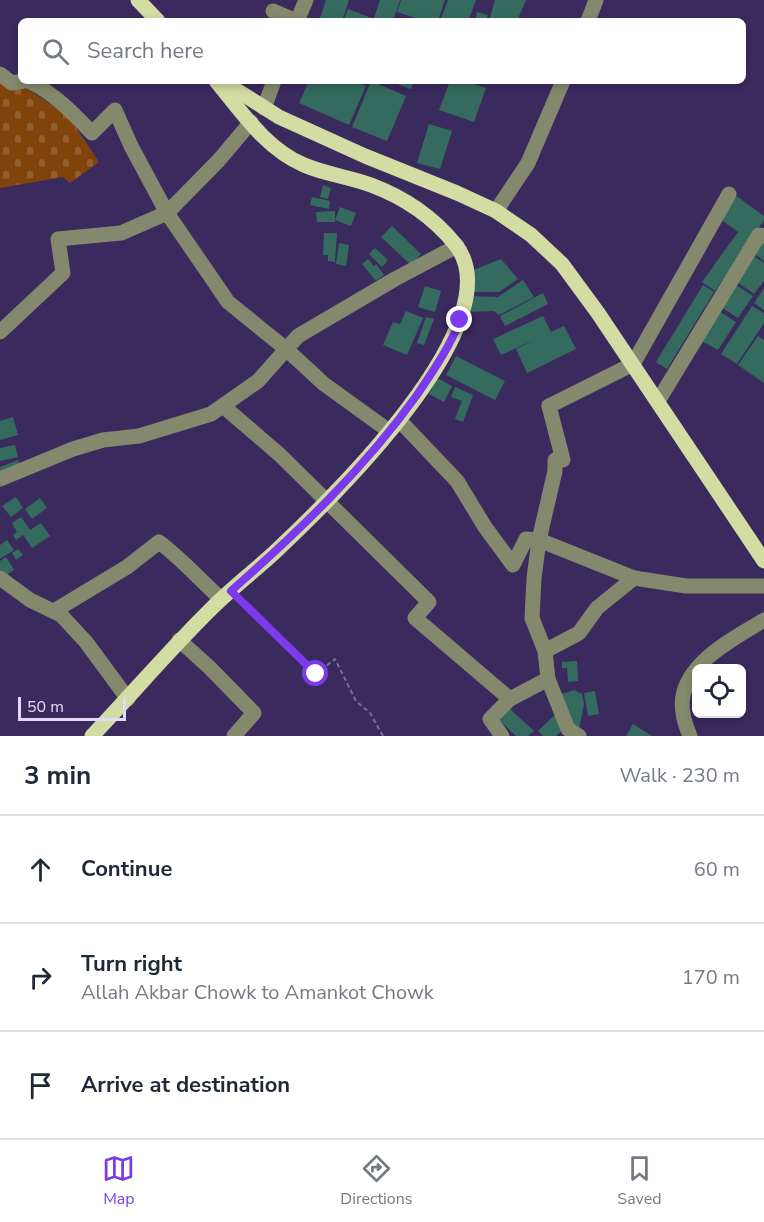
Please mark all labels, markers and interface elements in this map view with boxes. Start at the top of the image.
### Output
search box [18,18,746,84]
icon: search [39,35,72,68]
text: Search here [87,36,204,66]
route end [446,306,472,332]
route start [302,660,328,686]
map controls [692,664,746,718]
button: locate [692,664,746,718]
scale bar [18,694,126,722]
text: 50 m [27,696,64,718]
text: 3 min [24,758,91,793]
text: Walk · 230 m [620,762,740,789]
icon: ahead [24,853,57,886]
text: Continue [81,854,172,884]
text: 60 m [694,856,740,883]
text: Turn right [81,949,182,979]
icon: right [24,961,57,994]
text: 170 m [682,964,740,991]
text: Allah Akbar Chowk to Amankot Chowk [81,979,434,1006]
icon: arrive [24,1069,57,1102]
text: Arrive at destination [81,1070,290,1100]
tab: Map [102,1152,135,1210]
tab: Directions [340,1152,412,1210]
tab: Saved [617,1152,662,1210]

